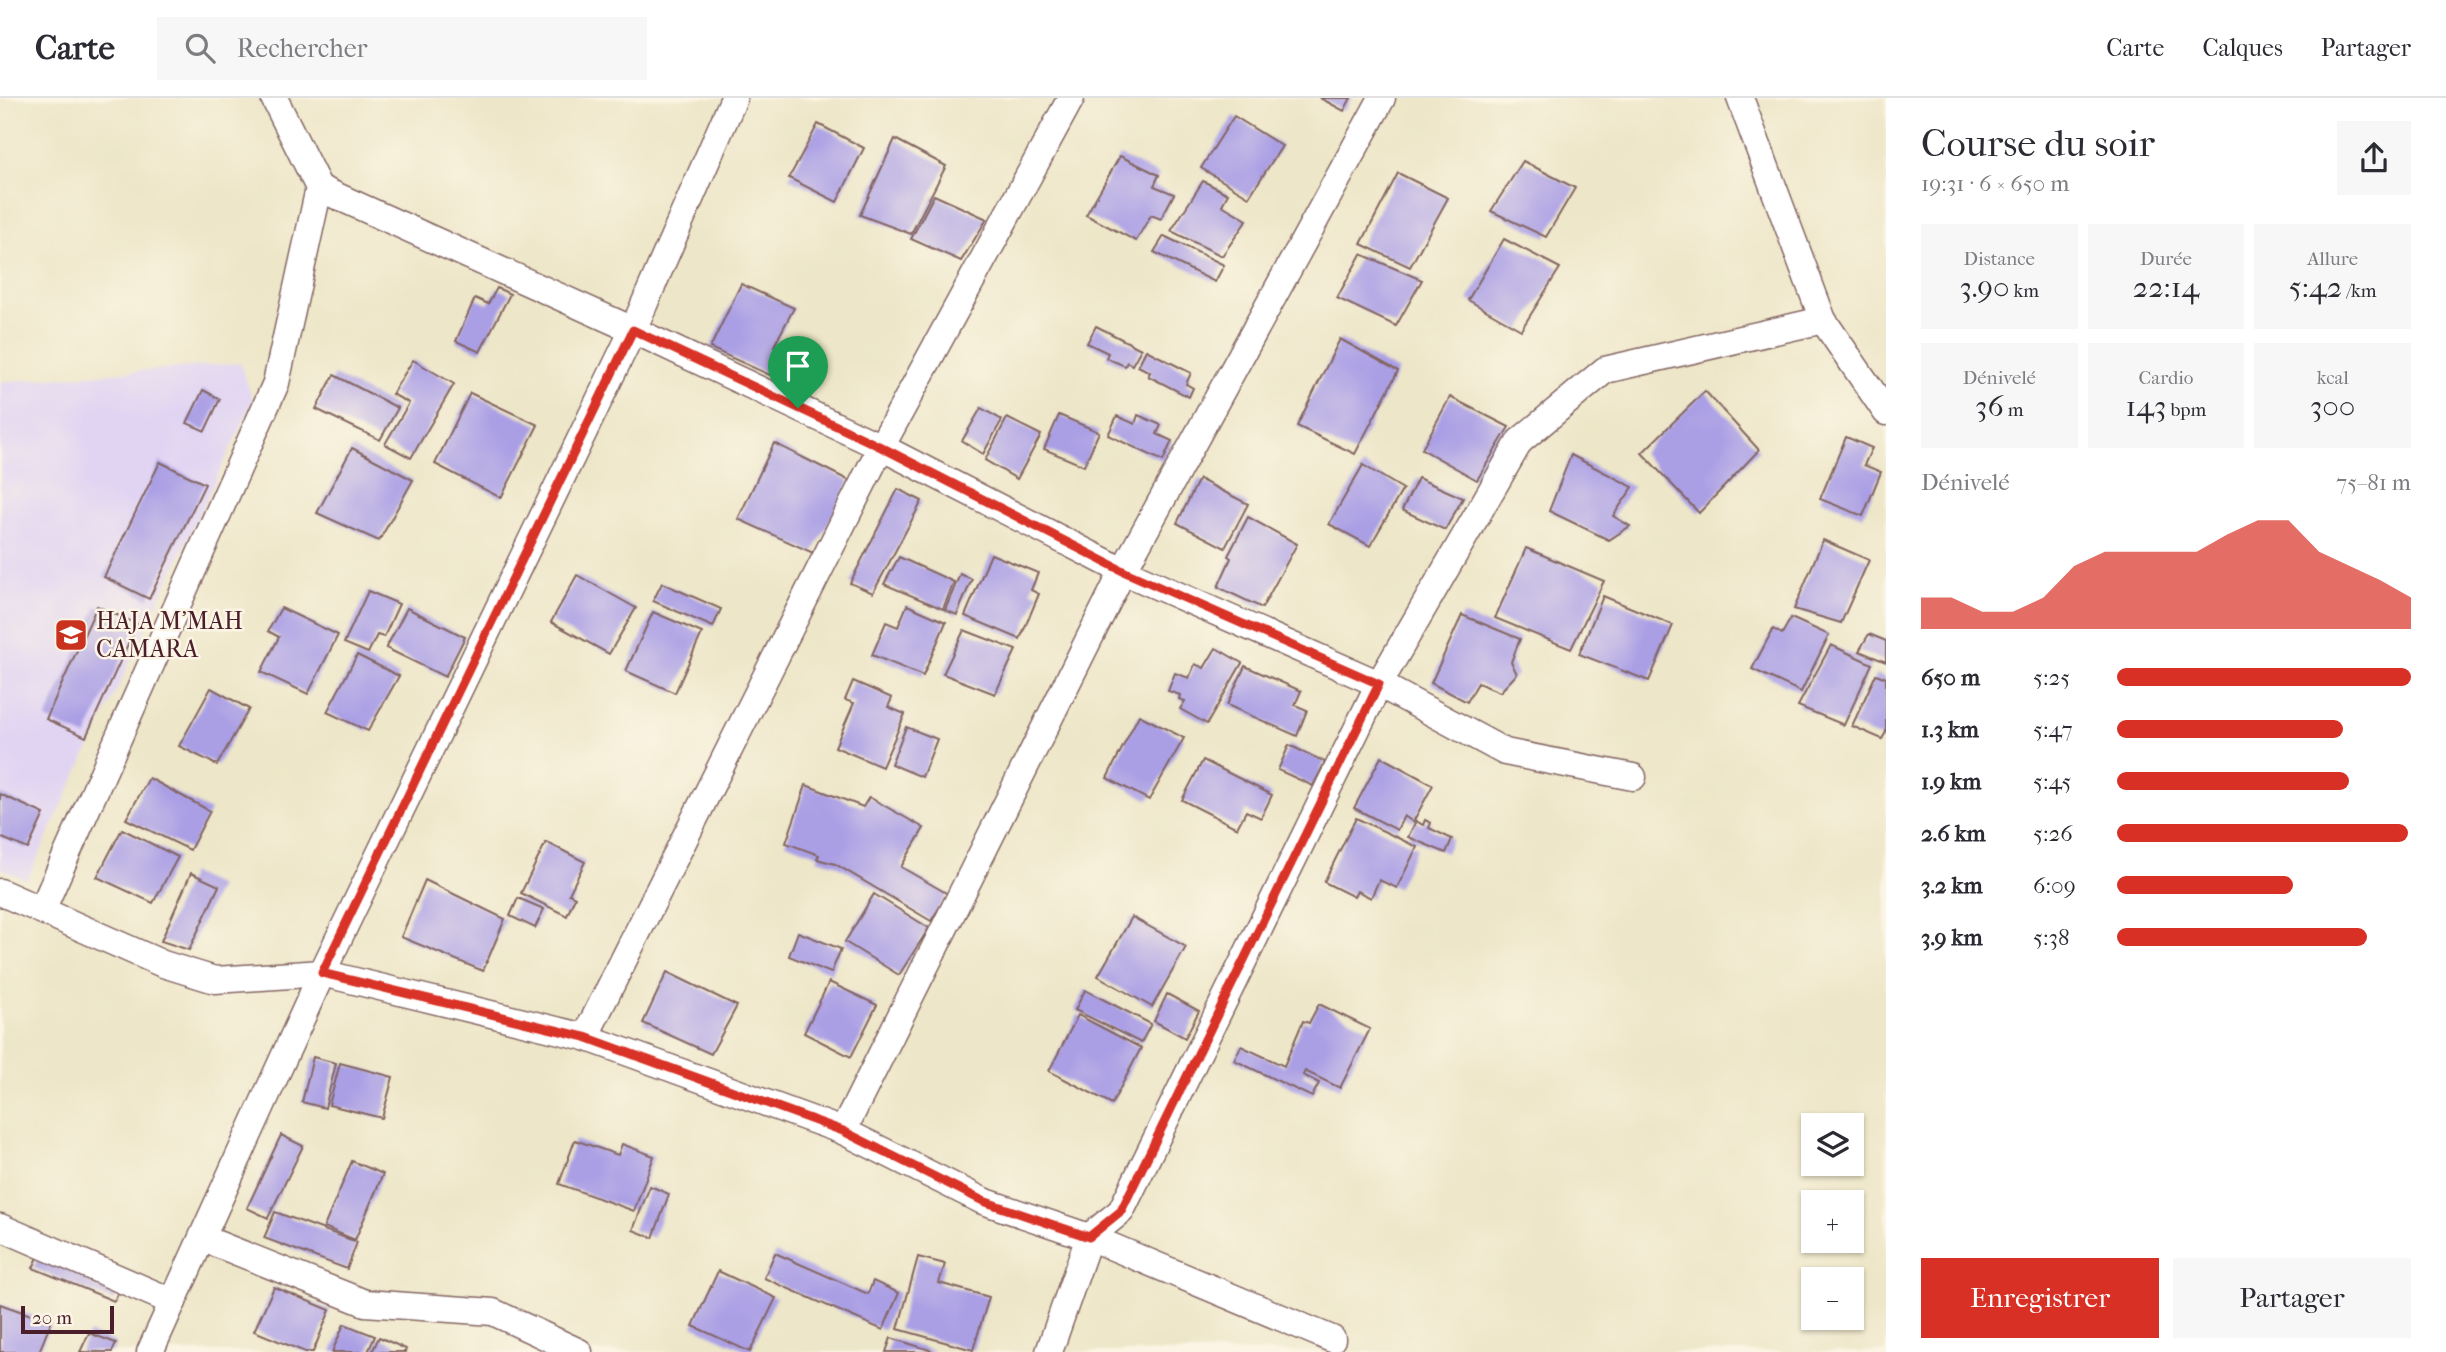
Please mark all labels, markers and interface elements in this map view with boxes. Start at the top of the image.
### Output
search box [157,17,647,80]
text: Carte [35,29,115,68]
icon: search [181,29,219,67]
text: Rechercher [237,33,368,64]
text: Carte [2106,34,2164,62]
text: Calques [2202,34,2283,62]
text: Partager [2321,34,2411,62]
text: Course du soir [1921,121,2155,166]
button: share [2337,121,2411,195]
text: 19:31 · 6 × 650 m [1921,170,2069,197]
text: Distance [1964,248,2035,270]
text: Durée [2140,248,2192,270]
text: Allure [2307,248,2358,270]
text: 3.90 [1960,270,2009,305]
text: 22:14 [2133,270,2199,305]
text: 5:42 [2289,270,2342,305]
text: km [2009,280,2039,302]
text: /km [2342,280,2377,302]
pin [768,336,828,408]
icon: arrive [779,347,817,385]
text: Dénivelé [1963,367,2036,389]
text: Cardio [2139,367,2193,389]
text: kcal [2317,367,2349,389]
text: 36 [1975,389,2004,424]
text: 143 [2126,389,2166,424]
text: 300 [2310,389,2355,424]
text: m [2004,399,2024,421]
text: bpm [2166,399,2206,421]
text: Dénivelé [1921,469,2010,496]
text: 75–81 m [2336,469,2411,496]
place label: HAJA M'MAH CAMARA [96,607,243,663]
school or university icon: HAJA M'MAH CAMARA [52,616,90,654]
text: 650 m [1921,664,1980,691]
text: 5:25 [2033,664,2070,691]
text: 1.3 km [1921,716,1979,743]
text: 5:47 [2033,716,2073,743]
text: 1.9 km [1921,768,1981,795]
text: 5:45 [2033,768,2071,795]
text: 2.6 km [1921,820,1986,847]
text: 5:26 [2033,820,2073,847]
text: 3.2 km [1921,872,1983,899]
text: 6:09 [2033,872,2076,899]
text: 3.9 km [1921,924,1983,951]
text: 5:38 [2033,924,2070,951]
map controls [1801,1113,1864,1330]
button: layers [1801,1113,1864,1176]
button: + [1801,1190,1864,1253]
button: Enregistrer [1921,1258,2159,1338]
button: Partager [2173,1258,2411,1338]
button: − [1801,1267,1864,1330]
scale bar [21,1303,114,1335]
text: 20 m [32,1307,72,1329]

